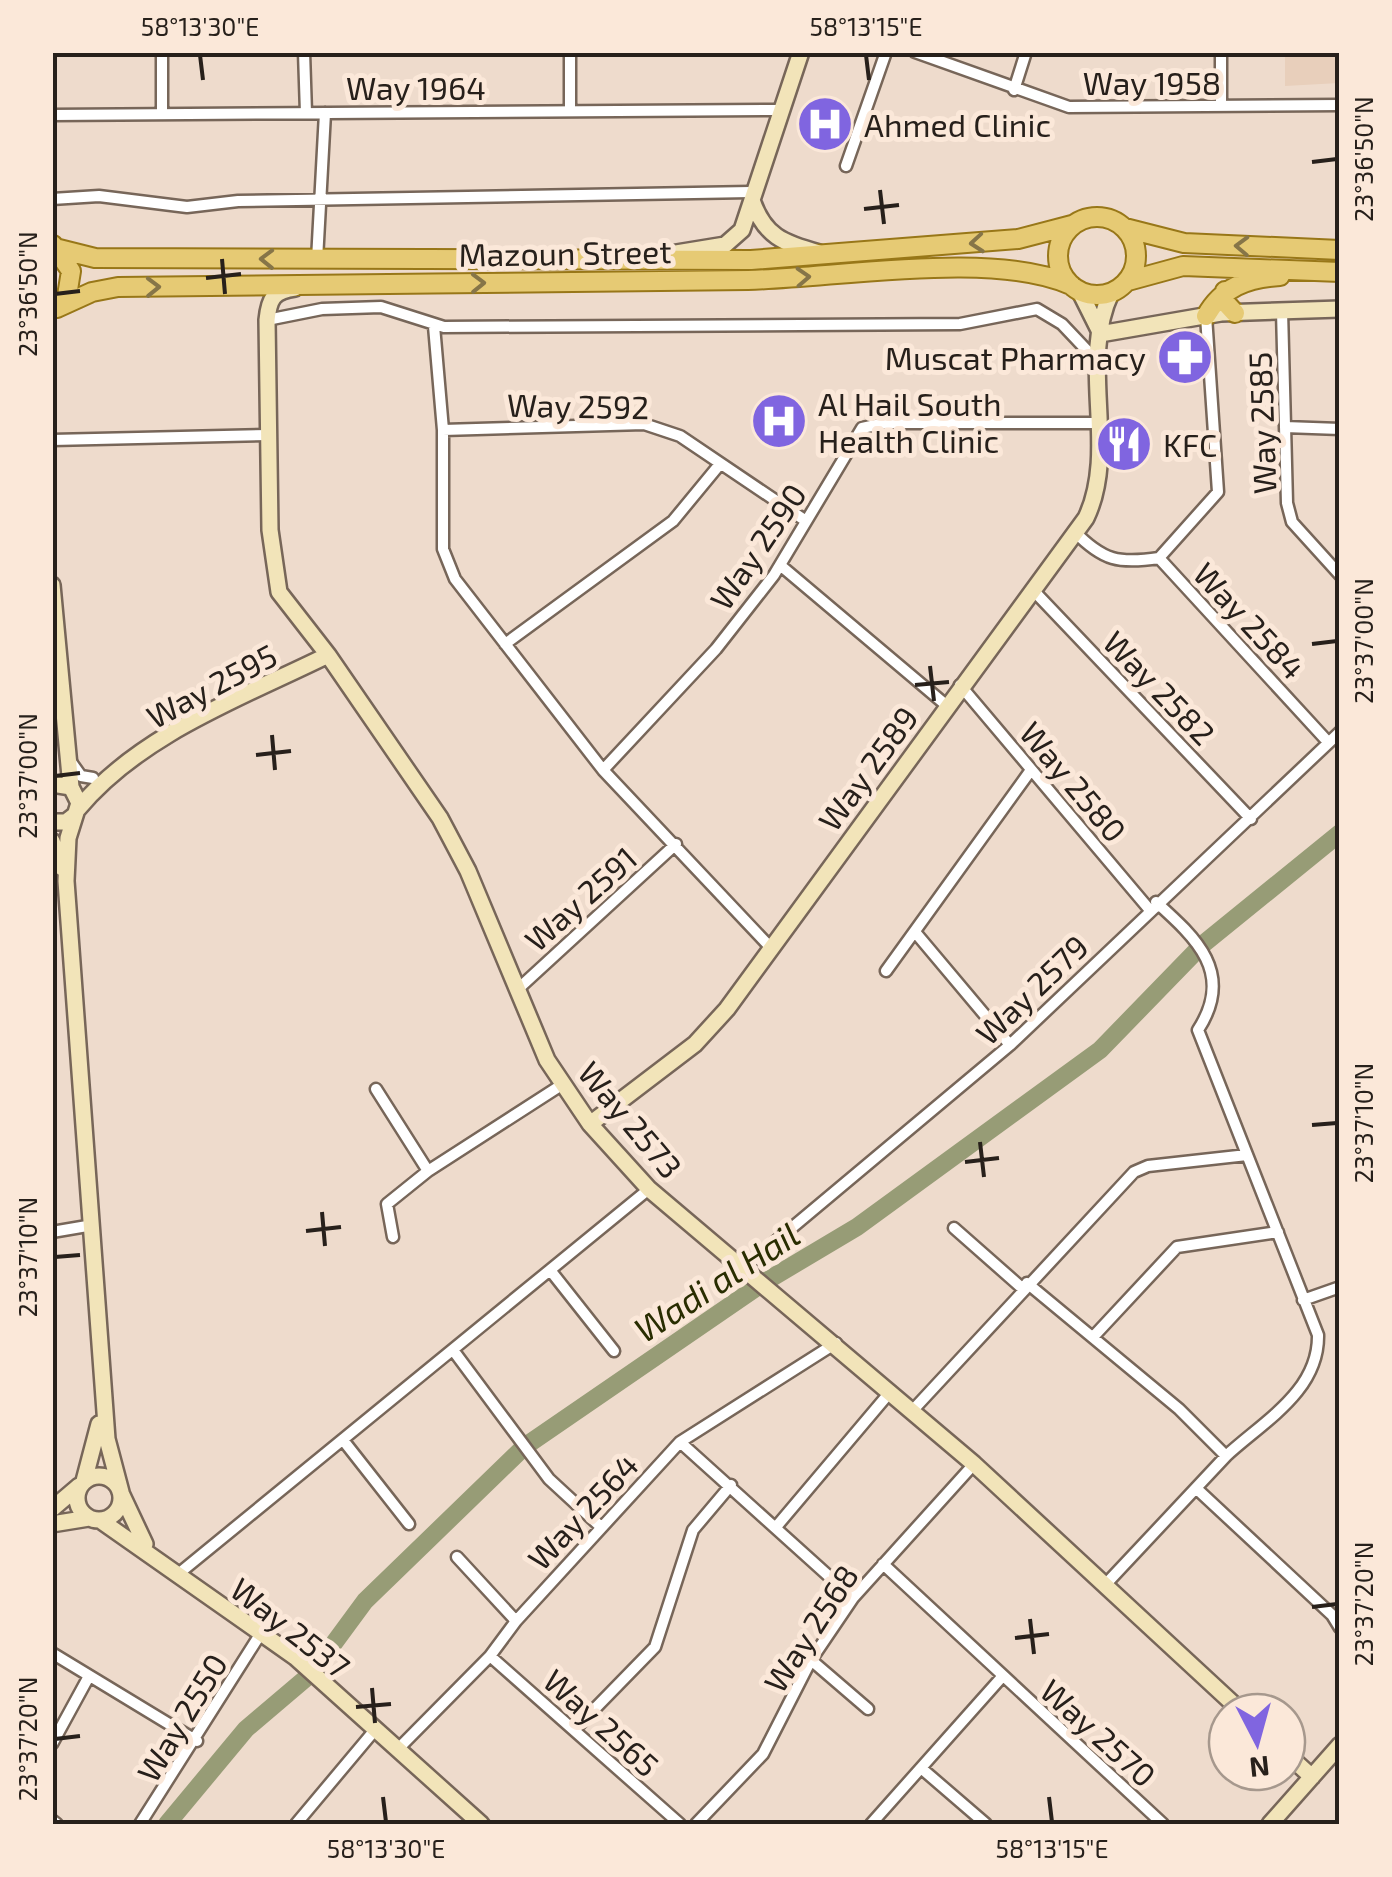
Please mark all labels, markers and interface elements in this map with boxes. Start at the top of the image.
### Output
text: 58°13'30"E [141,11,259,41]
text: 58°13'15"E [810,11,922,41]
street label: Way 1958 [1083,63,1221,101]
street label: Way 1964 [346,68,486,106]
hospital icon: Ahmed Clinic [795,94,855,154]
text: 23°36'50"N [1348,96,1378,222]
place label: Ahmed Clinic [864,105,1051,143]
text: 23°36'50"N [12,231,42,357]
street label: Mazoun Street [458,231,672,273]
one-way arrow [968,231,984,253]
one-way arrow [1234,236,1250,257]
one-way arrow [259,249,275,270]
one-way arrow [796,267,812,288]
one-way arrow [471,272,487,293]
one-way arrow [146,276,162,297]
pharmacy icon: Muscat Pharmacy [1155,327,1215,387]
place label: Muscat Pharmacy [885,338,1146,376]
street label: Way 2585 [1240,351,1282,495]
place label: Al Hail South Health Clinic [818,384,1002,459]
street label: Way 2592 [507,385,649,425]
hospital icon: Al Hail South Health Clinic [749,391,809,451]
restaurant icon: KFC [1094,414,1154,474]
place label: KFC [1163,425,1217,463]
street label: Way 2590 [701,476,813,616]
street label: Way 2584 [1187,554,1313,686]
text: 23°37'00"N [1348,578,1378,704]
street label: Way 2582 [1097,622,1223,752]
street label: Way 2595 [140,635,282,735]
street label: Way 2589 [809,699,925,837]
text: 23°37'00"N [12,713,42,839]
street label: Way 2580 [1013,713,1135,849]
street label: Way 2591 [516,838,644,958]
street label: Way 2579 [967,926,1095,1052]
street label: Way 2573 [571,1053,691,1185]
text: 23°37'10"N [1348,1063,1378,1183]
text: 23°37'10"N [12,1197,42,1317]
water label: Wadi al Hail [626,1212,806,1350]
street label: Way 2564 [519,1445,645,1577]
text: 23°37'20"N [1348,1542,1378,1666]
street label: Way 2568 [755,1557,865,1699]
street label: Way 2537 [224,1569,358,1685]
street label: Way 2550 [128,1646,234,1788]
street label: Way 2565 [537,1661,667,1783]
street label: Way 2570 [1034,1670,1164,1794]
text: 23°37'20"N [12,1677,42,1801]
north arrow [1207,1692,1307,1792]
text: N [1248,1750,1272,1786]
text: 58°13'30"E [327,1833,445,1863]
text: 58°13'15"E [996,1833,1108,1863]

